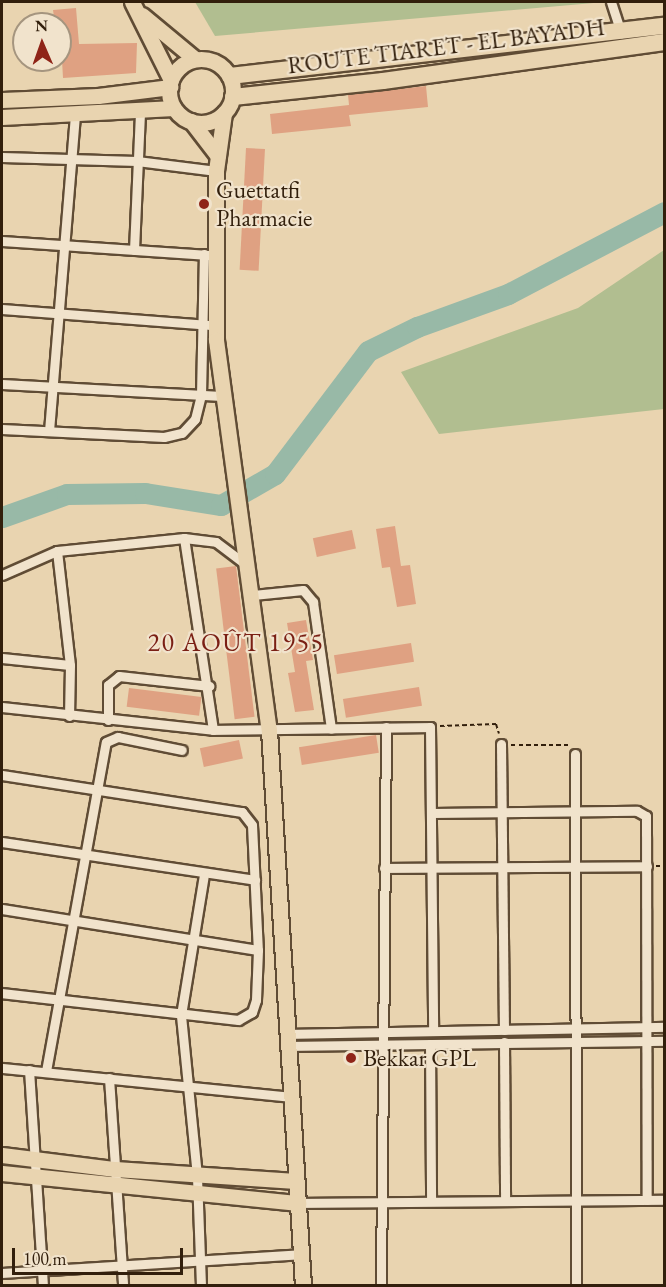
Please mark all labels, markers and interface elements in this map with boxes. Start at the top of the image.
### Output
north arrow [12,12,72,72]
street label: ROUTE TIARET - EL BAYADH [286,12,606,80]
text: N [35,15,48,36]
place label: Guettatfi Pharmacie [216,176,312,232]
marker: Guettatfi Pharmacie [197,197,211,211]
district label: 20 AOÛT 1955 [148,627,324,659]
place label: Bekkar GPL [363,1044,476,1072]
marker: Bekkar GPL [344,1051,358,1065]
scale bar [15,1236,186,1274]
text: 100 m [23,1247,67,1270]

